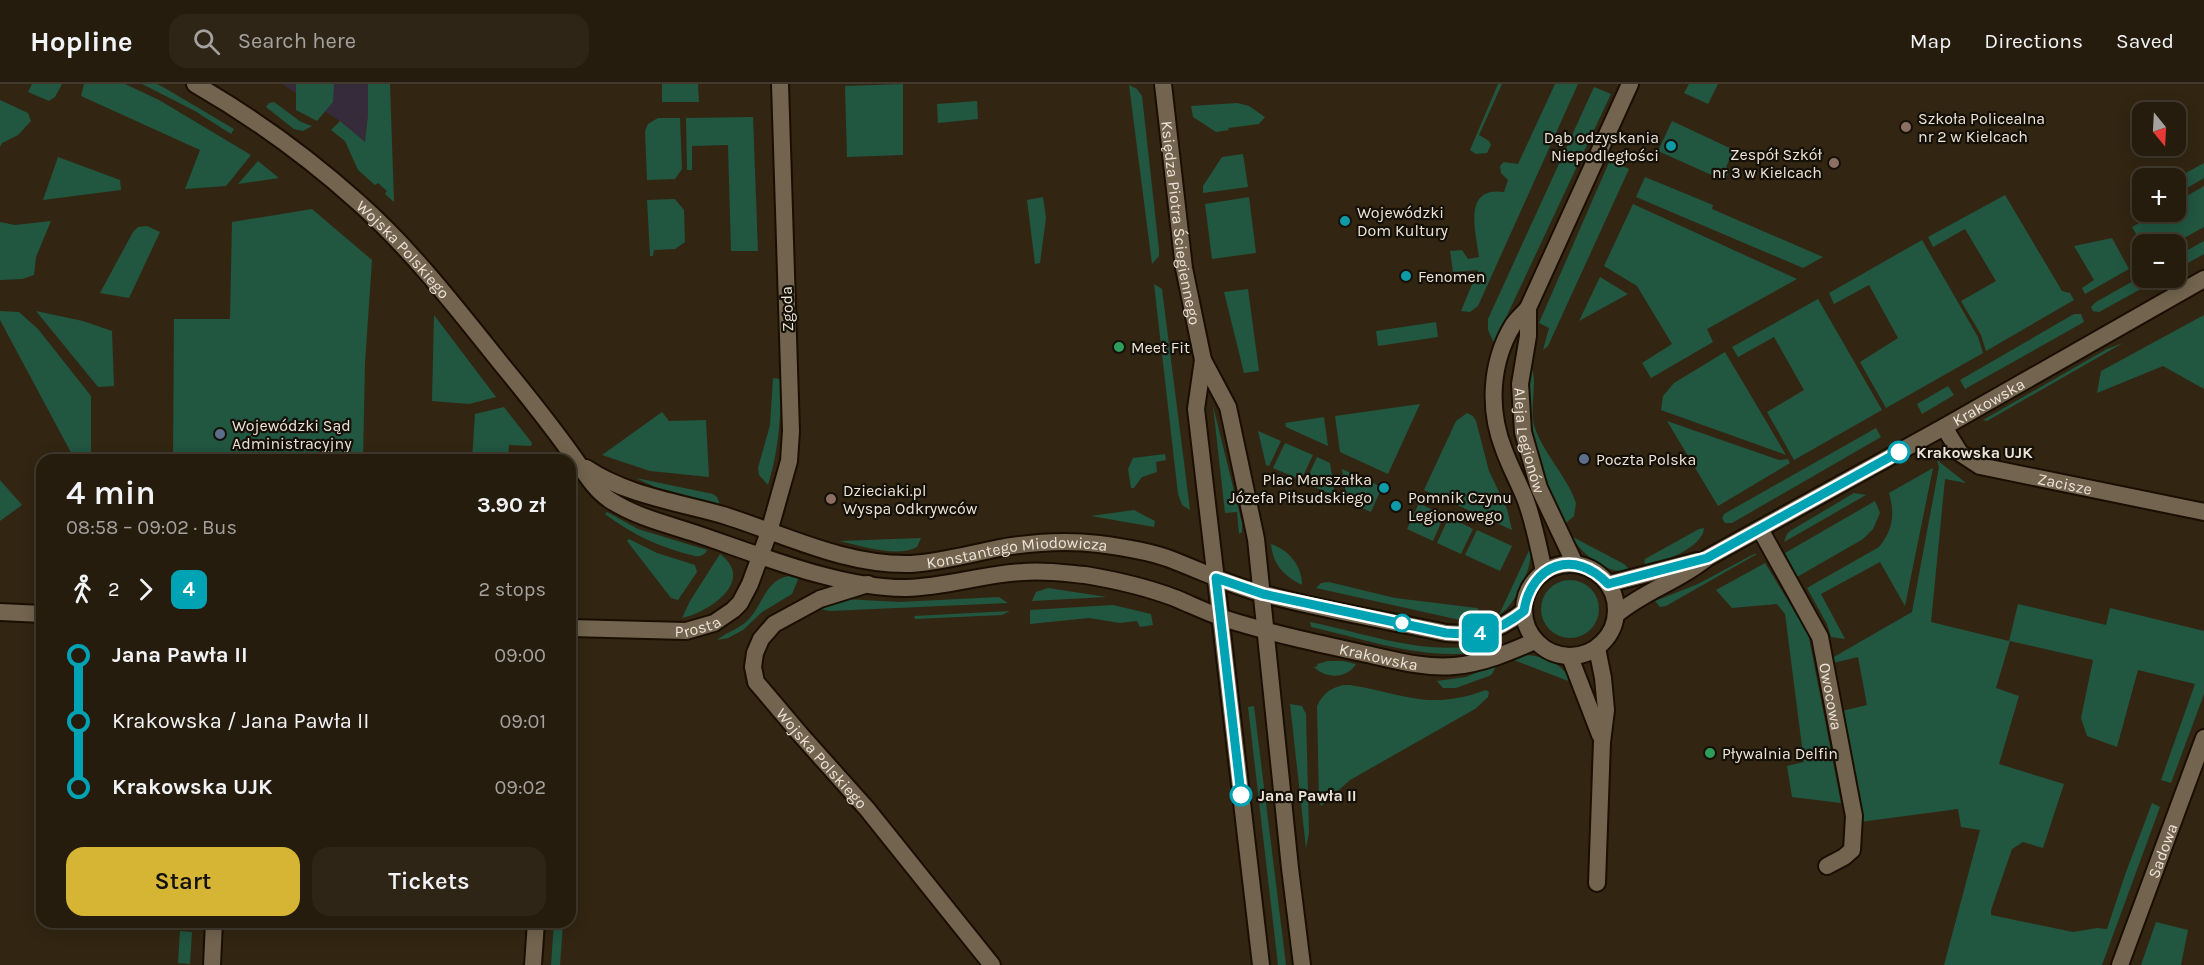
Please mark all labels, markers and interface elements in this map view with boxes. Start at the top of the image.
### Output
search box [169,14,589,68]
text: Hopline [30,25,133,58]
icon: search [190,25,223,58]
text: Search here [238,28,356,54]
text: Map [1910,29,1951,53]
text: Directions [1984,29,2083,53]
text: Saved [2116,29,2174,53]
north arrow [2132,102,2186,156]
map controls [2132,102,2186,288]
place label: Szkoła Policealna nr 2 w Kielcach [1918,109,2045,146]
street label: Księdza Piotra Ściegiennego [1158,120,1205,327]
marker: Szkoła Policealna nr 2 w Kielcach [1899,120,1913,134]
place label: Dąb odzyskania Niepodległości [1544,128,1659,165]
marker: Dąb odzyskania Niepodległości [1664,139,1678,153]
place label: Zespół Szkół nr 3 w Kielcach [1712,145,1823,182]
marker: Zespół Szkół nr 3 w Kielcach [1827,156,1841,170]
button: + [2132,168,2186,222]
street label: Wojska Polskiego [353,196,454,302]
place label: Wojewódzki Dom Kultury [1357,203,1448,240]
marker: Wojewódzki Dom Kultury [1338,214,1352,228]
button: − [2132,234,2186,288]
place label: Fenomen [1418,267,1485,286]
marker: Fenomen [1399,269,1413,283]
street label: Zgoda [777,286,797,332]
place label: Meet Fit [1131,338,1190,357]
marker: Meet Fit [1112,340,1126,354]
street label: Krakowska [1949,374,2028,430]
street label: Aleja Legionów [1511,387,1550,496]
place label: Wojewódzki Sąd Administracyjny [232,416,352,453]
marker: Wojewódzki Sąd Administracyjny [213,427,227,441]
marker: Krakowska UJK [1888,441,1910,463]
place label: Krakowska UJK [1916,443,2033,462]
place label: Poczta Polska [1596,450,1696,469]
marker: Poczta Polska [1577,452,1591,466]
street label: Zacisze [2036,469,2094,498]
place label: Plac Marszałka Józefa Piłsudskiego [1229,470,1372,507]
text: 4 min [66,474,156,512]
place label: Dzieciaki.pl Wyspa Odkrywców [843,481,978,518]
marker: Plac Marszałka Józefa Piłsudskiego [1377,481,1391,495]
place label: Pomnik Czynu Legionowego [1408,488,1512,525]
text: 3.90 zł [477,492,546,518]
marker: Dzieciaki.pl Wyspa Odkrywców [824,492,838,506]
marker: Pomnik Czynu Legionowego [1389,499,1403,513]
text: 08:58 – 09:02 · Bus [66,516,237,539]
street label: Konstantego Miodowicza [925,532,1109,572]
icon: walk [66,573,99,606]
icon: forward [129,573,162,606]
text: 4 [183,577,195,601]
text: 2 [108,578,120,601]
text: 2 stops [479,578,546,601]
street label: Prosta [674,612,724,641]
unlabelled marker [1393,614,1411,632]
line badge: 4 [1460,614,1500,652]
text: 4 [1474,621,1486,645]
street label: Krakowska [1338,639,1419,674]
text: Jana Pawła II [112,642,248,668]
text: 09:00 [494,644,546,667]
street label: Owocowa [1816,661,1847,732]
street label: Wojska Polskiego [773,704,872,812]
text: Krakowska / Jana Pawła II [112,708,369,734]
text: 09:01 [499,710,546,733]
place label: Pływalnia Delfin [1722,744,1838,763]
marker: Pływalnia Delfin [1703,746,1717,760]
text: Krakowska UJK [112,774,272,800]
text: 09:02 [494,776,546,799]
marker: Jana Pawła II [1230,784,1252,806]
place label: Jana Pawła II [1258,786,1357,805]
street label: Sadowa [2144,820,2181,881]
button: Start [66,847,300,916]
button: Tickets [312,847,546,916]

